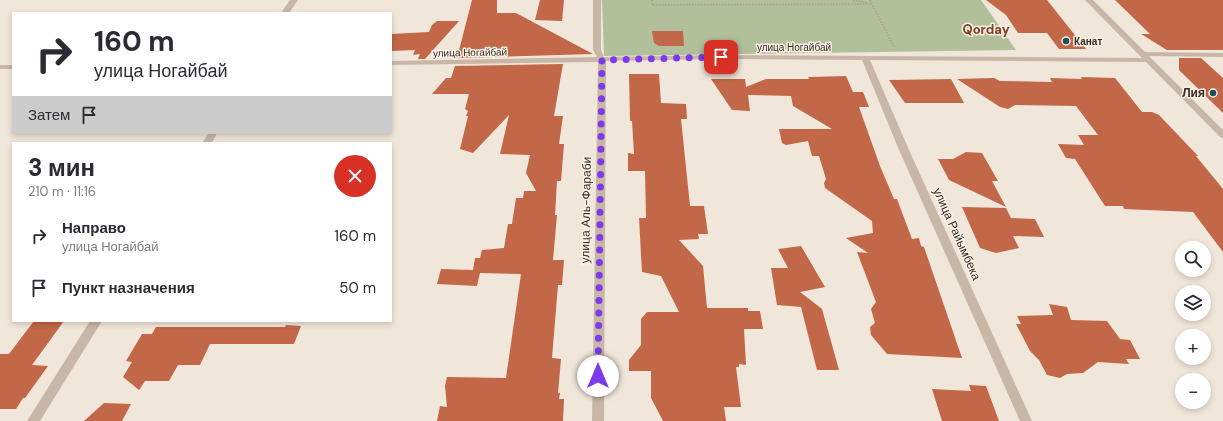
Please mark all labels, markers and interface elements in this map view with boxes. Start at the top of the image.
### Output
district label: Qorday [962,21,1010,38]
text: 160 m [94,23,175,60]
icon: right [28,28,80,80]
place label: Канат [1074,35,1102,48]
marker: Канат [1061,36,1071,46]
pin [704,40,738,74]
street label: улица Ногайбай [757,41,831,54]
street label: улица Ногайбай [433,45,507,60]
icon: arrive [710,46,732,68]
text: улица Ногайбай [94,59,227,83]
place label: Лия [1182,85,1205,101]
marker: Лия [1208,88,1218,98]
icon: arrive [78,104,100,126]
text: Затем [28,105,70,125]
text: 3 мин [28,152,95,183]
button: close [334,155,376,197]
street label: улица Аль-Фараби [577,157,595,263]
text: 210 m · 11:16 [28,183,96,200]
street label: улица Райымбека [929,185,985,283]
text: Направо [62,218,126,238]
icon: right [28,225,50,247]
text: 160 m [334,226,376,246]
text: улица Ногайбай [62,238,158,255]
map controls [1175,241,1211,409]
button: search [1175,241,1211,277]
icon: arrive [28,277,50,299]
text: Пункт назначения [62,278,195,298]
text: 50 m [339,278,376,298]
button: layers [1175,285,1211,321]
button: + [1175,329,1211,365]
position arrow [577,355,619,397]
button: − [1175,373,1211,409]

